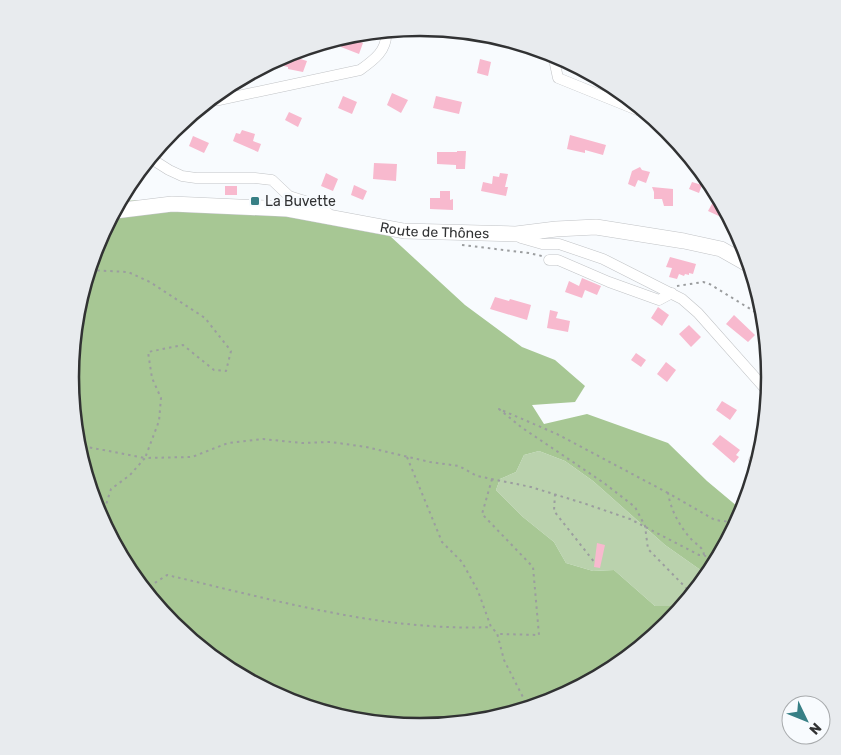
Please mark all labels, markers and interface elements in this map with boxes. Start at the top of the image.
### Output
place label: La Buvette [265,193,336,210]
marker: La Buvette [249,195,261,207]
street label: Route de Thônes [378,219,489,242]
north arrow [781,695,831,745]
text: N [805,719,825,738]

